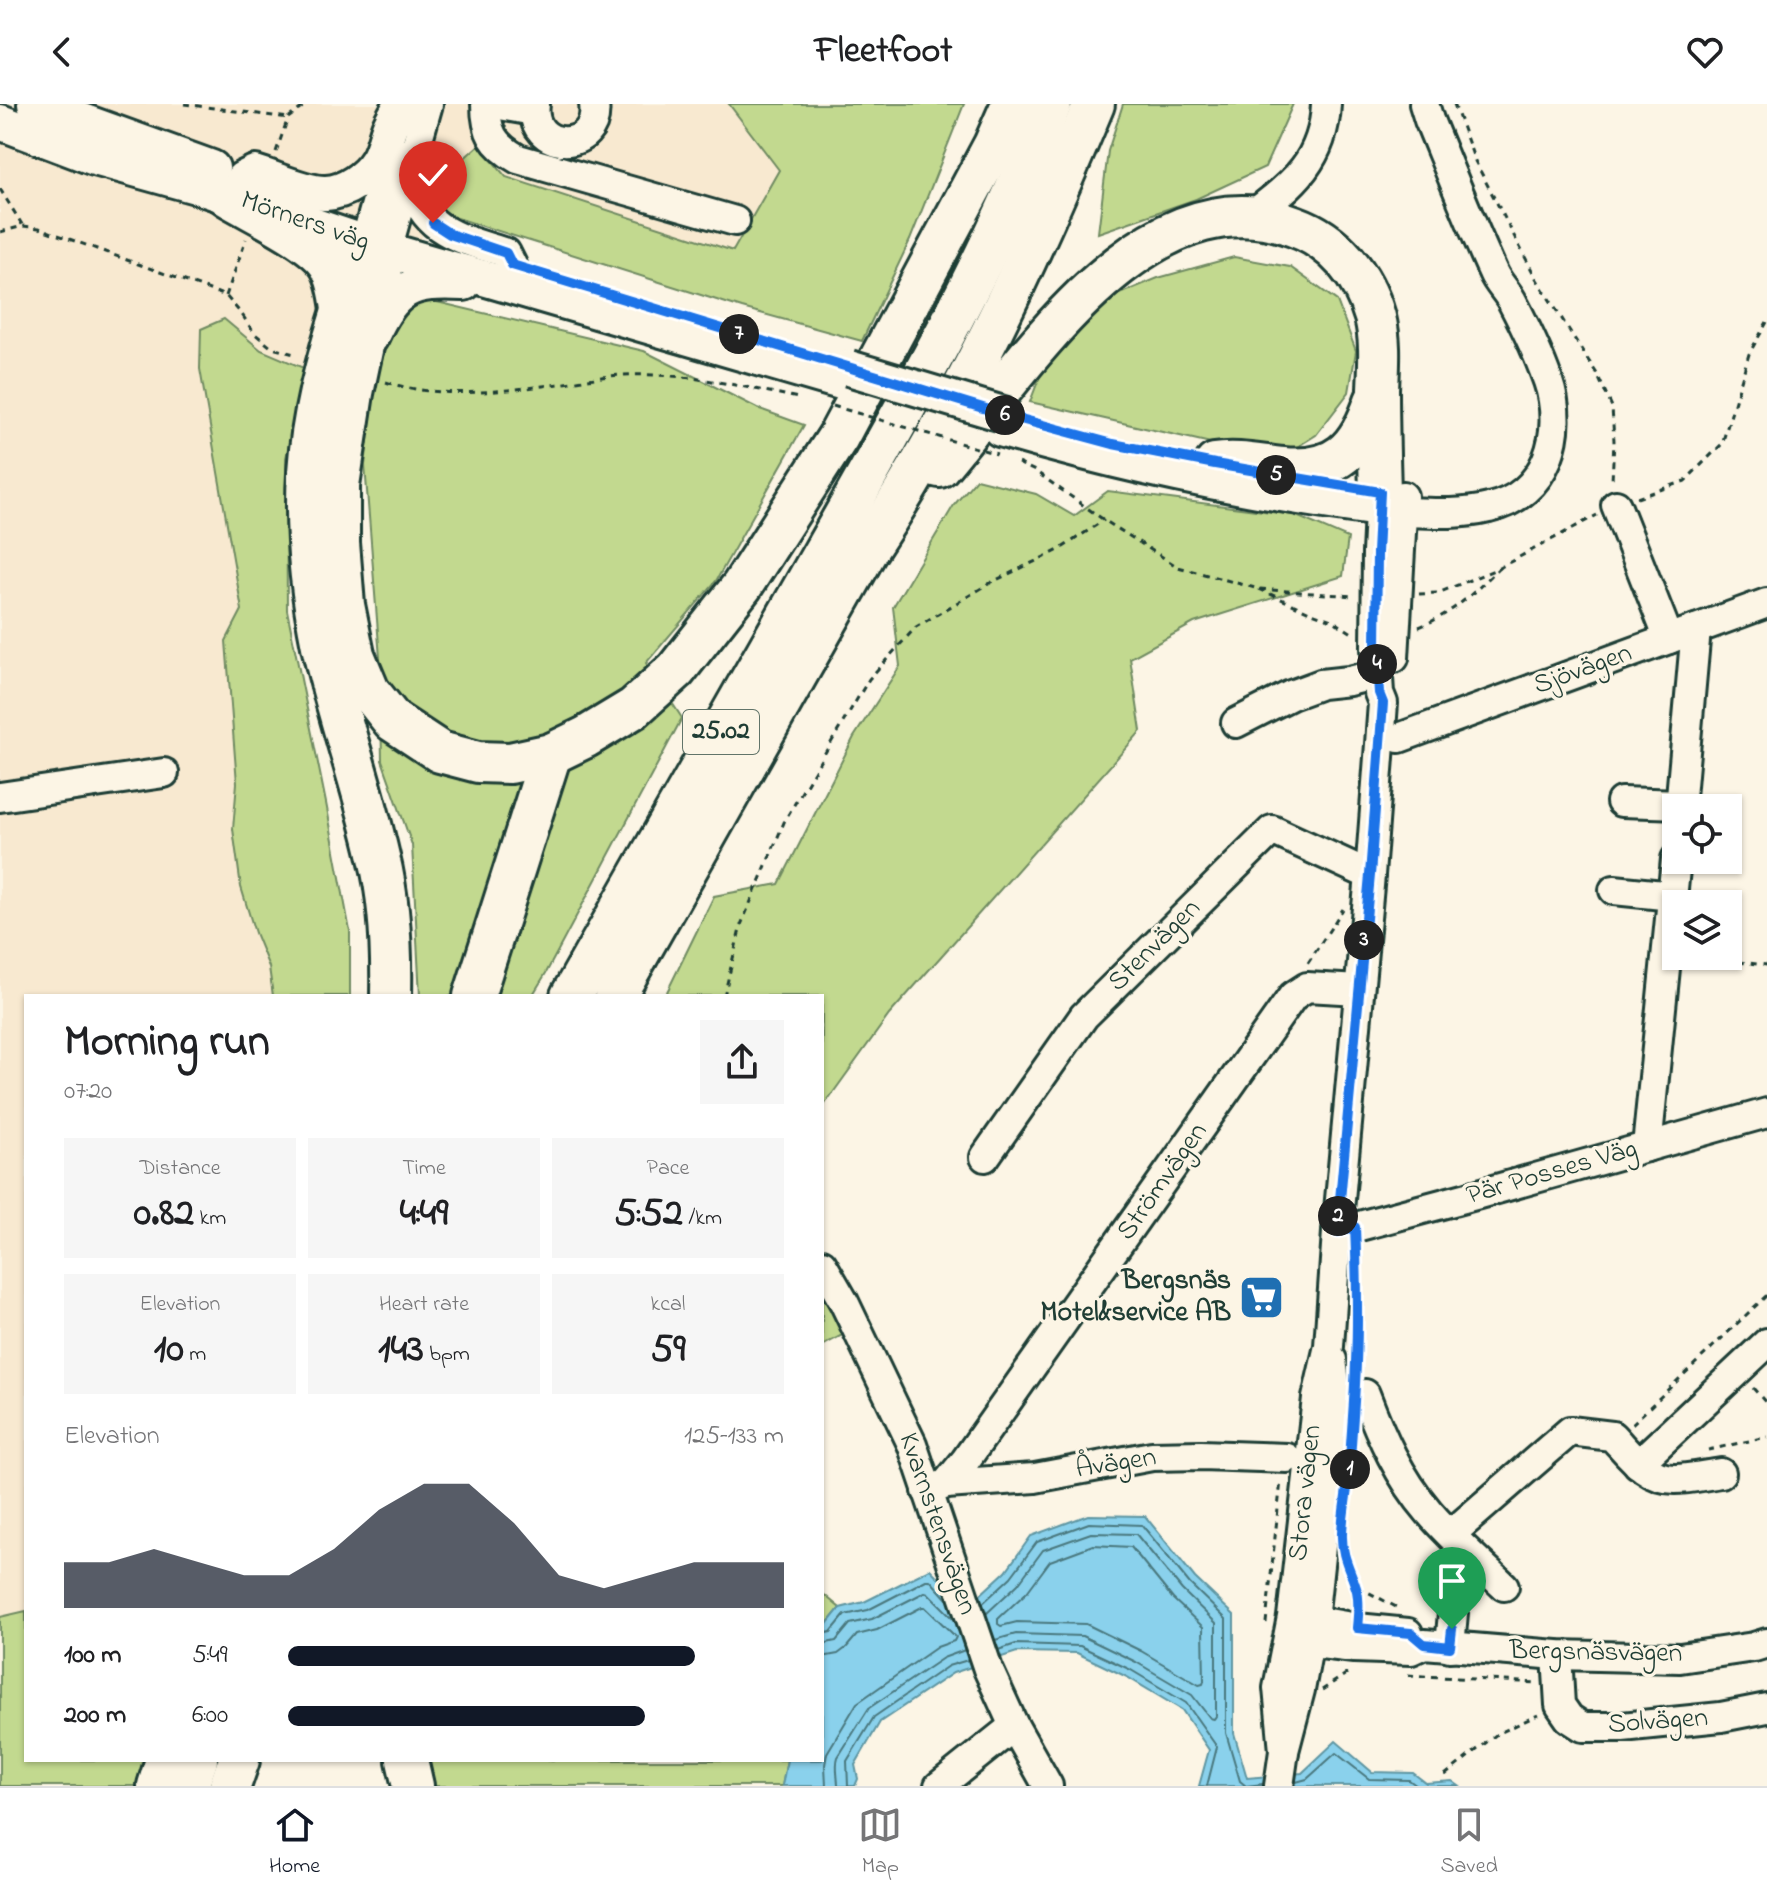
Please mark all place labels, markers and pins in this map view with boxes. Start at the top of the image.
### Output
pin [399,141,467,223]
pin: 7 [719,314,759,354]
pin: 6 [985,395,1025,435]
pin: 5 [1256,455,1296,495]
pin: 4 [1357,644,1397,684]
pin: 3 [1344,920,1384,960]
pin: 2 [1318,1196,1358,1236]
place label: Bergsnäs Motel&service AB [1041,1261,1231,1334]
supermarket icon: Bergsnäs Motel&service AB [1238,1273,1286,1321]
pin: 1 [1330,1449,1370,1489]
pin [1418,1547,1486,1629]

